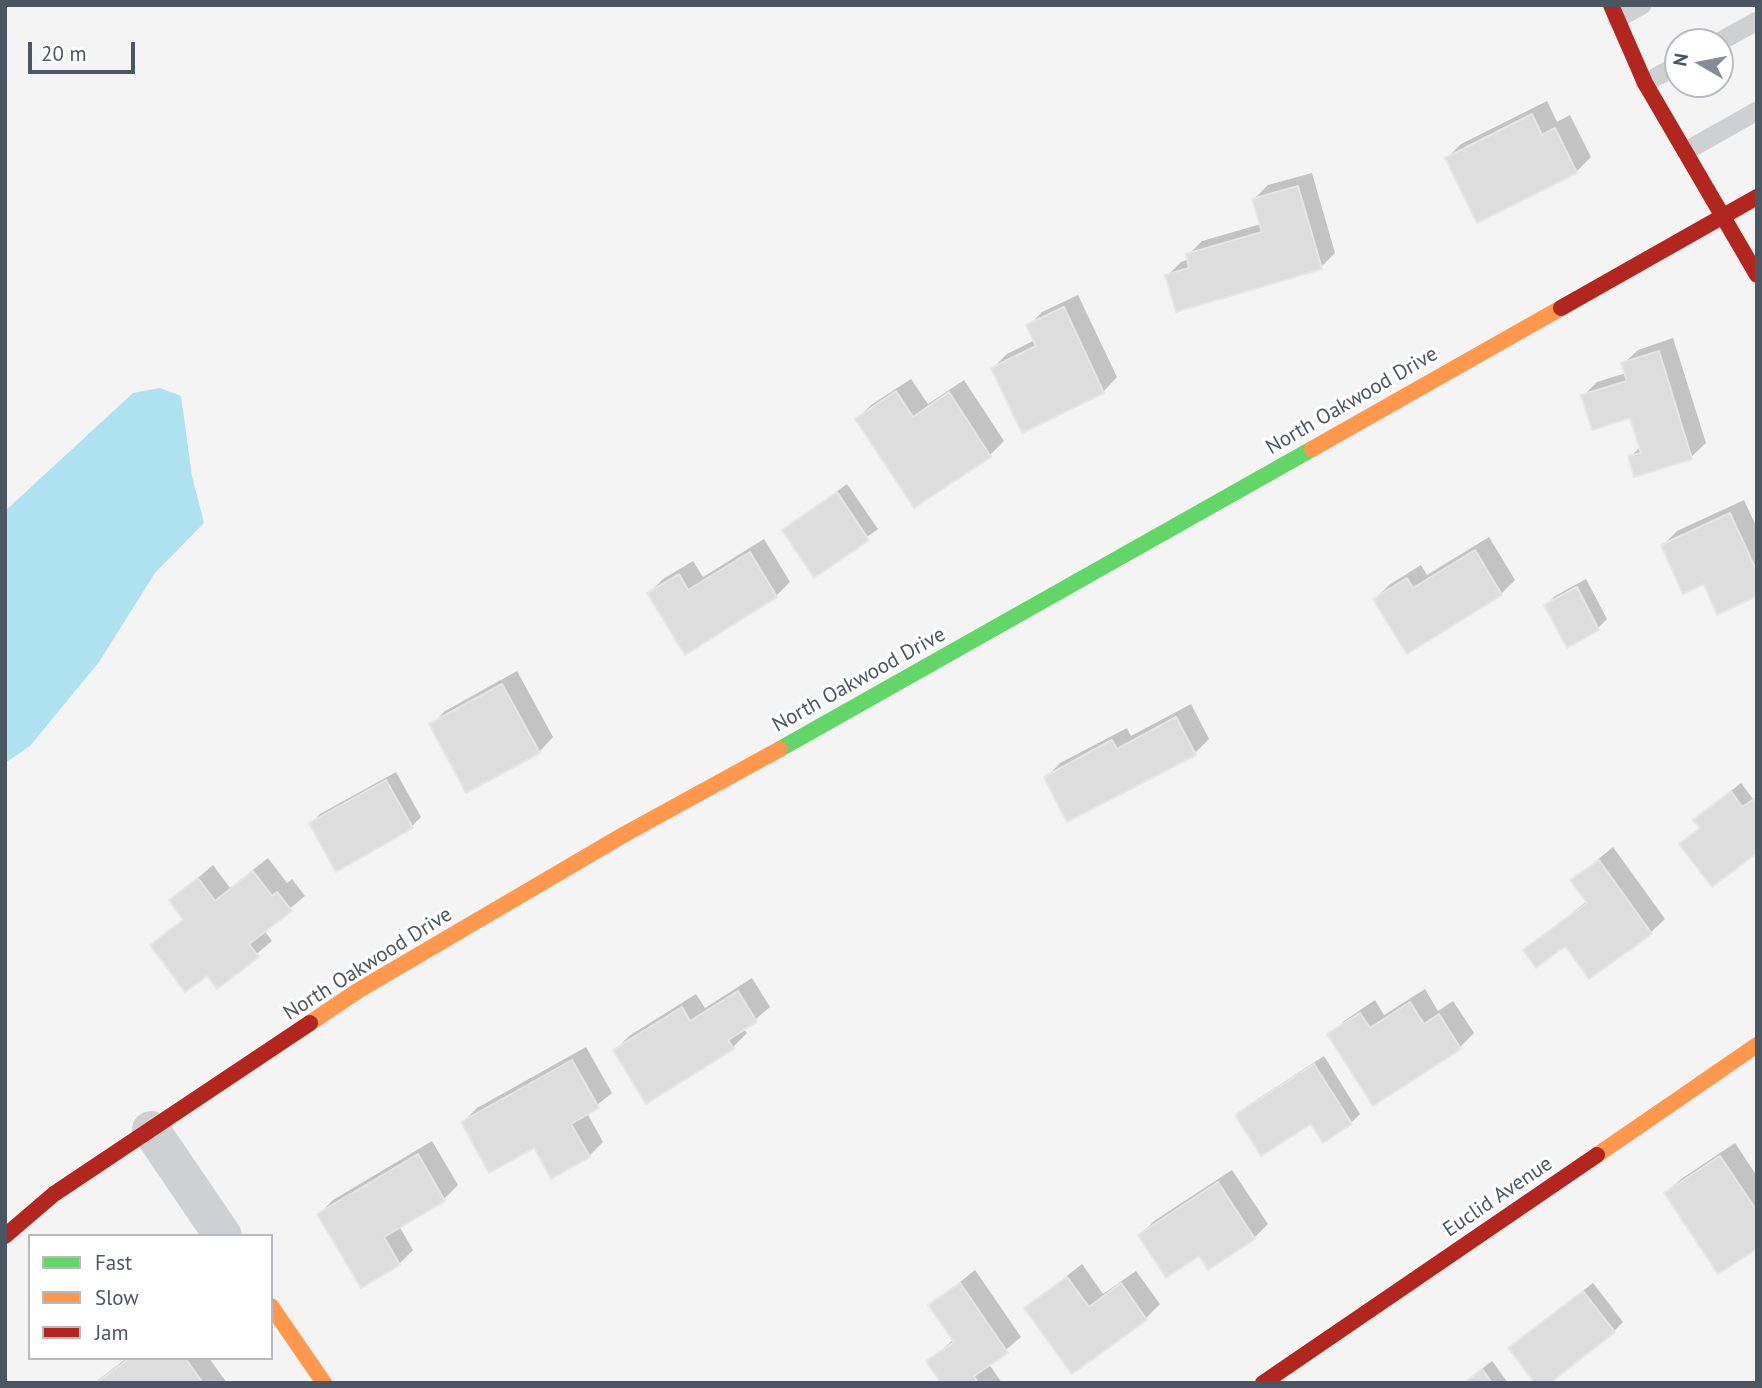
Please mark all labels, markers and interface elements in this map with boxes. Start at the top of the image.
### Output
scale bar [32,28,138,72]
north arrow [1664,28,1734,98]
text: 20 m [41,40,87,67]
text: N [1667,51,1693,68]
street label: North Oakwood Drive [1262,342,1442,460]
street label: North Oakwood Drive [768,622,950,738]
street label: North Oakwood Drive [279,902,457,1026]
street label: Euclid Avenue [1439,1151,1557,1243]
legend [28,1234,273,1360]
text: Fast [95,1249,132,1276]
text: Slow [95,1284,139,1311]
text: Jam [95,1319,129,1346]

